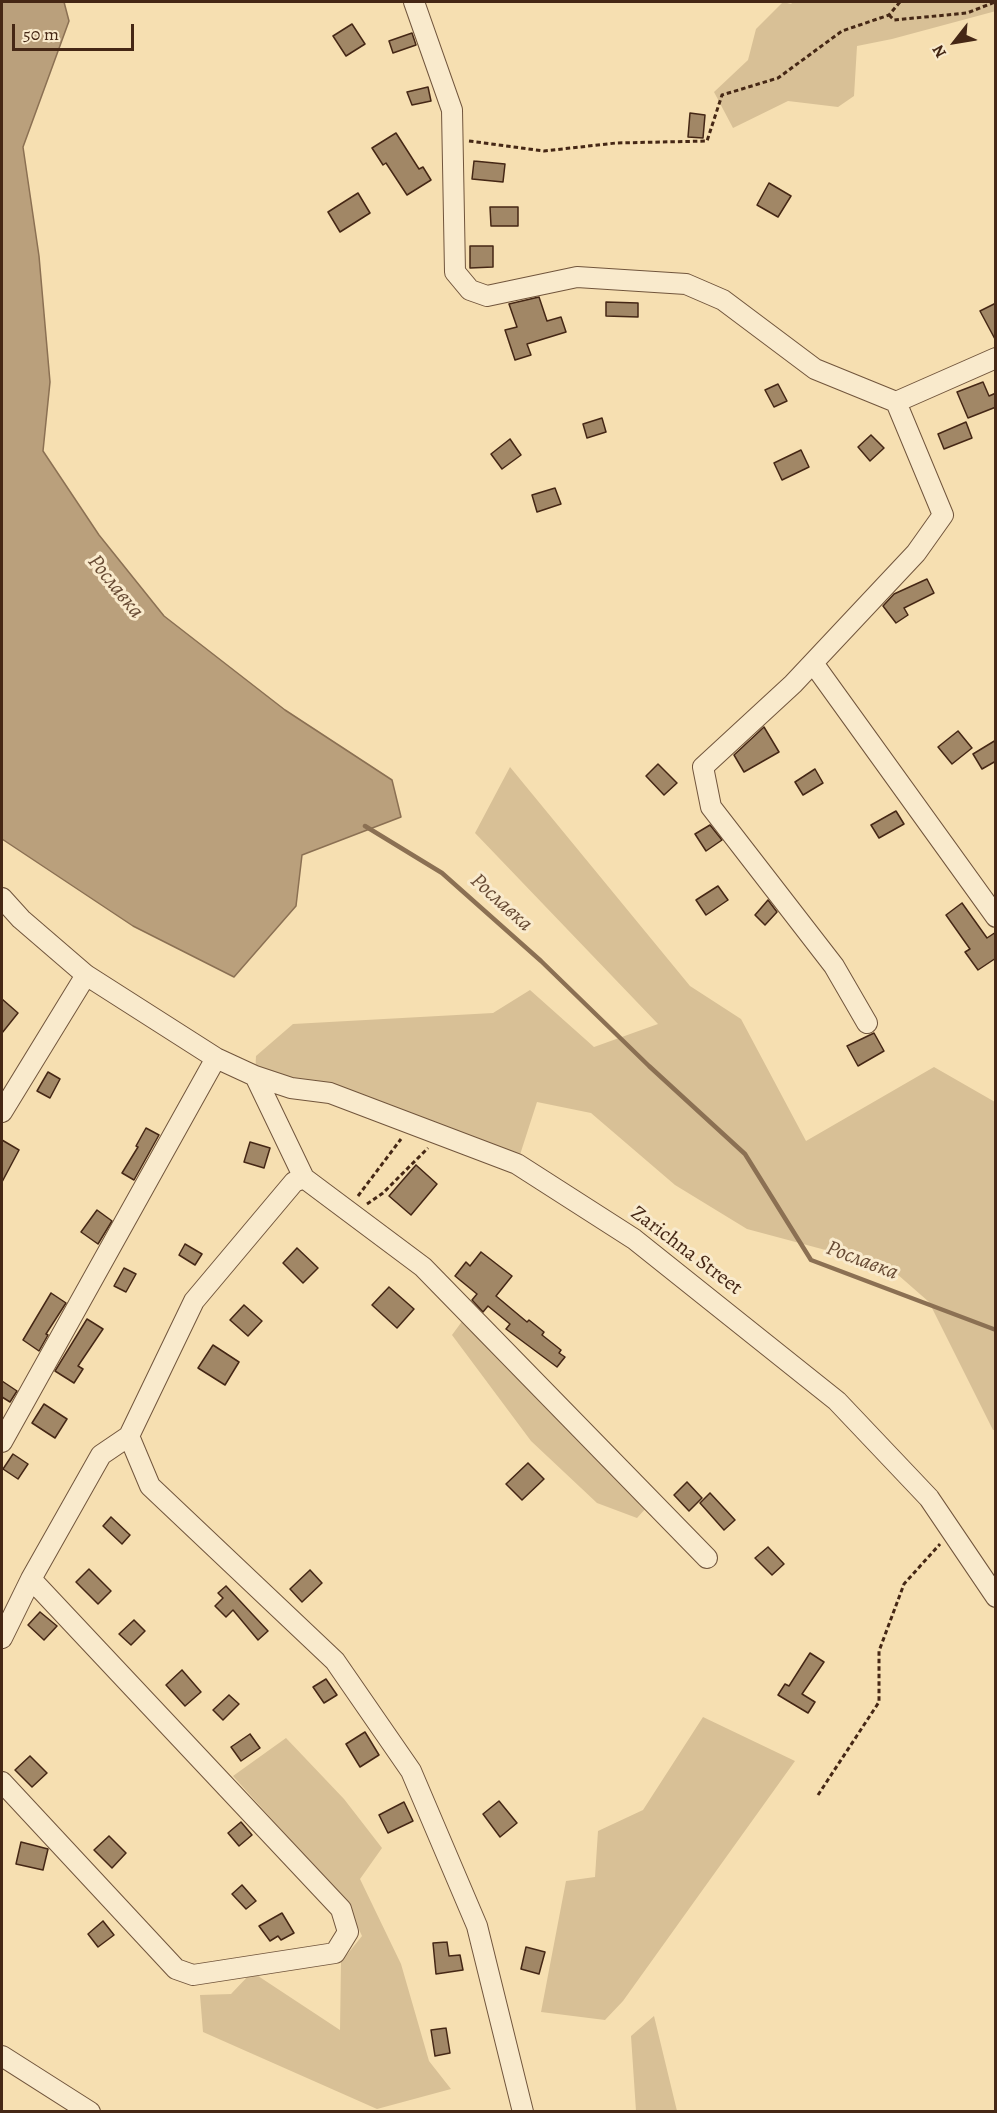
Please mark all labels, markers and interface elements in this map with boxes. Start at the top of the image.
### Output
scale bar [15,12,136,50]
north arrow [925,12,985,72]
text: 50 m [23,22,59,46]
text: N [927,41,952,62]
water label: Рославка [81,550,149,624]
water label: Рославка [464,868,538,938]
street label: Zarichna Street [625,1201,747,1301]
water label: Рославка [822,1235,902,1287]

